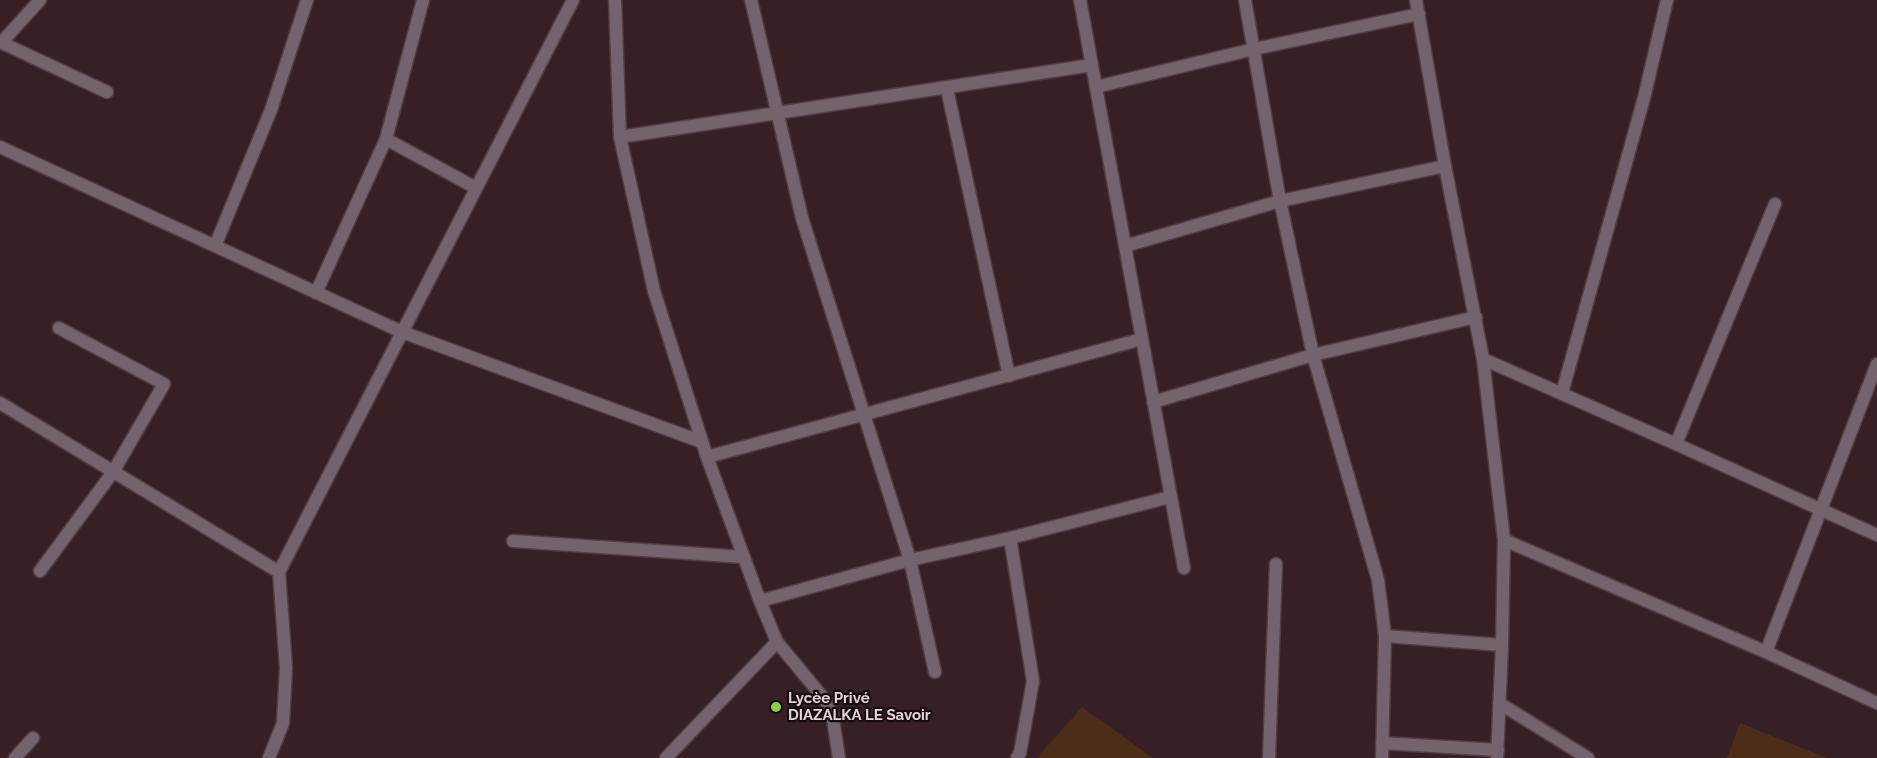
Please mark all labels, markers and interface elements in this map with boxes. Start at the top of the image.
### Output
place label: Lycèe Privé DIAZALKA LE Savoir [788,689,931,724]
marker: Lycèe Privé DIAZALKA LE Savoir [769,700,783,714]

